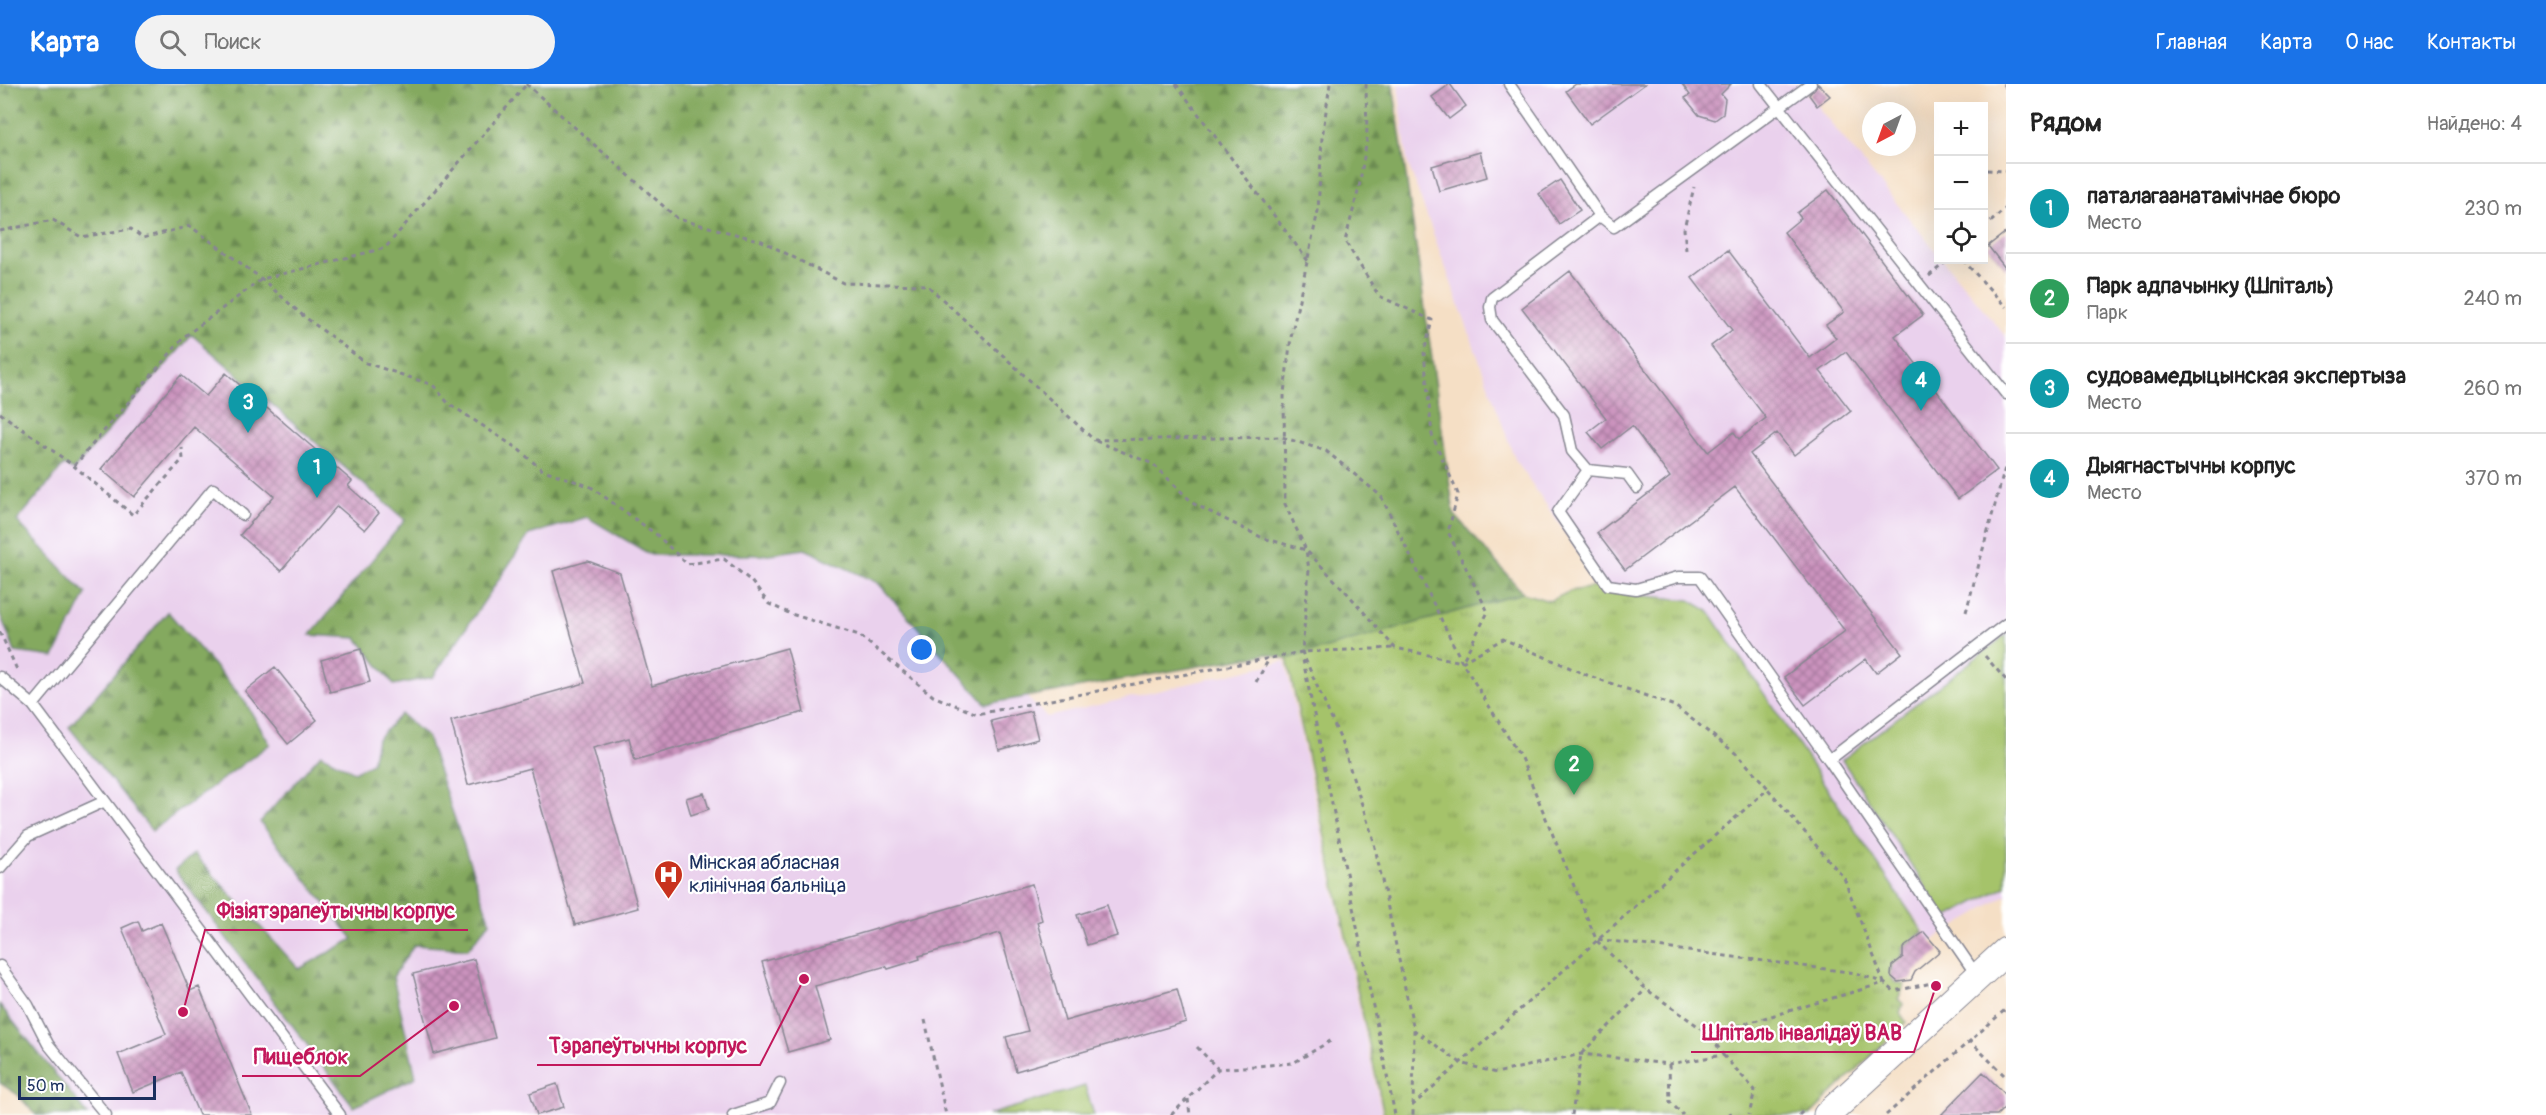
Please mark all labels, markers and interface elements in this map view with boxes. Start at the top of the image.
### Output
search box [135,15,555,69]
text: Карта [30,25,99,60]
icon: search [156,26,189,59]
text: Поиск [204,28,262,56]
text: Главная [2156,29,2227,56]
text: Карта [2260,29,2312,56]
text: О нас [2345,29,2394,56]
text: Контакты [2427,29,2516,56]
north arrow [1862,102,1916,156]
map controls [1934,102,1988,264]
button: + [1934,102,1988,156]
text: Рядом [2030,107,2102,139]
text: Найдено: 4 [2427,111,2522,136]
button: − [1934,156,1988,210]
text: паталагаанатамічнае бюро [2087,182,2340,210]
text: 1 [2046,196,2053,221]
text: 230 m [2465,196,2522,221]
button: locate [1934,210,1988,264]
text: Место [2087,210,2142,235]
text: Парк адпачынку (Шпіталь) [2087,272,2334,300]
text: 2 [2044,286,2055,311]
text: 240 m [2463,286,2522,311]
text: Парк [2087,300,2128,325]
pin: 4 [1902,362,1940,411]
text: судовамедыцынская экспертыза [2087,362,2406,390]
text: 3 [2044,376,2055,401]
text: 260 m [2463,376,2522,401]
pin: 3 [228,384,268,433]
text: Место [2087,390,2142,415]
pin: 1 [298,448,336,498]
text: Дыягнастычны корпус [2087,452,2296,480]
text: 4 [2044,466,2055,491]
text: 370 m [2465,466,2522,491]
text: Место [2087,480,2142,505]
your location [907,635,936,664]
pin: 2 [1554,746,1594,795]
place label: Мінская абласная клінічная бальніца [689,850,846,898]
hospital icon: Мінская абласная клінічная бальніца [652,858,684,900]
callout: Фізіятэрапеўтычны корпус [205,891,468,930]
text: Фізіятэрапеўтычны корпус [216,898,456,925]
callout: Шпіталь інвалідаў ВАВ [1691,1013,1914,1052]
text: Шпіталь інвалідаў ВАВ [1701,1020,1902,1047]
callout: Тэрапеўтычны корпус [537,1026,760,1065]
text: Тэрапеўтычны корпус [548,1033,747,1060]
callout: Пищеблок [242,1037,360,1076]
text: Пищеблок [254,1044,348,1071]
scale bar [18,1073,156,1100]
text: 50 m [27,1076,64,1096]

